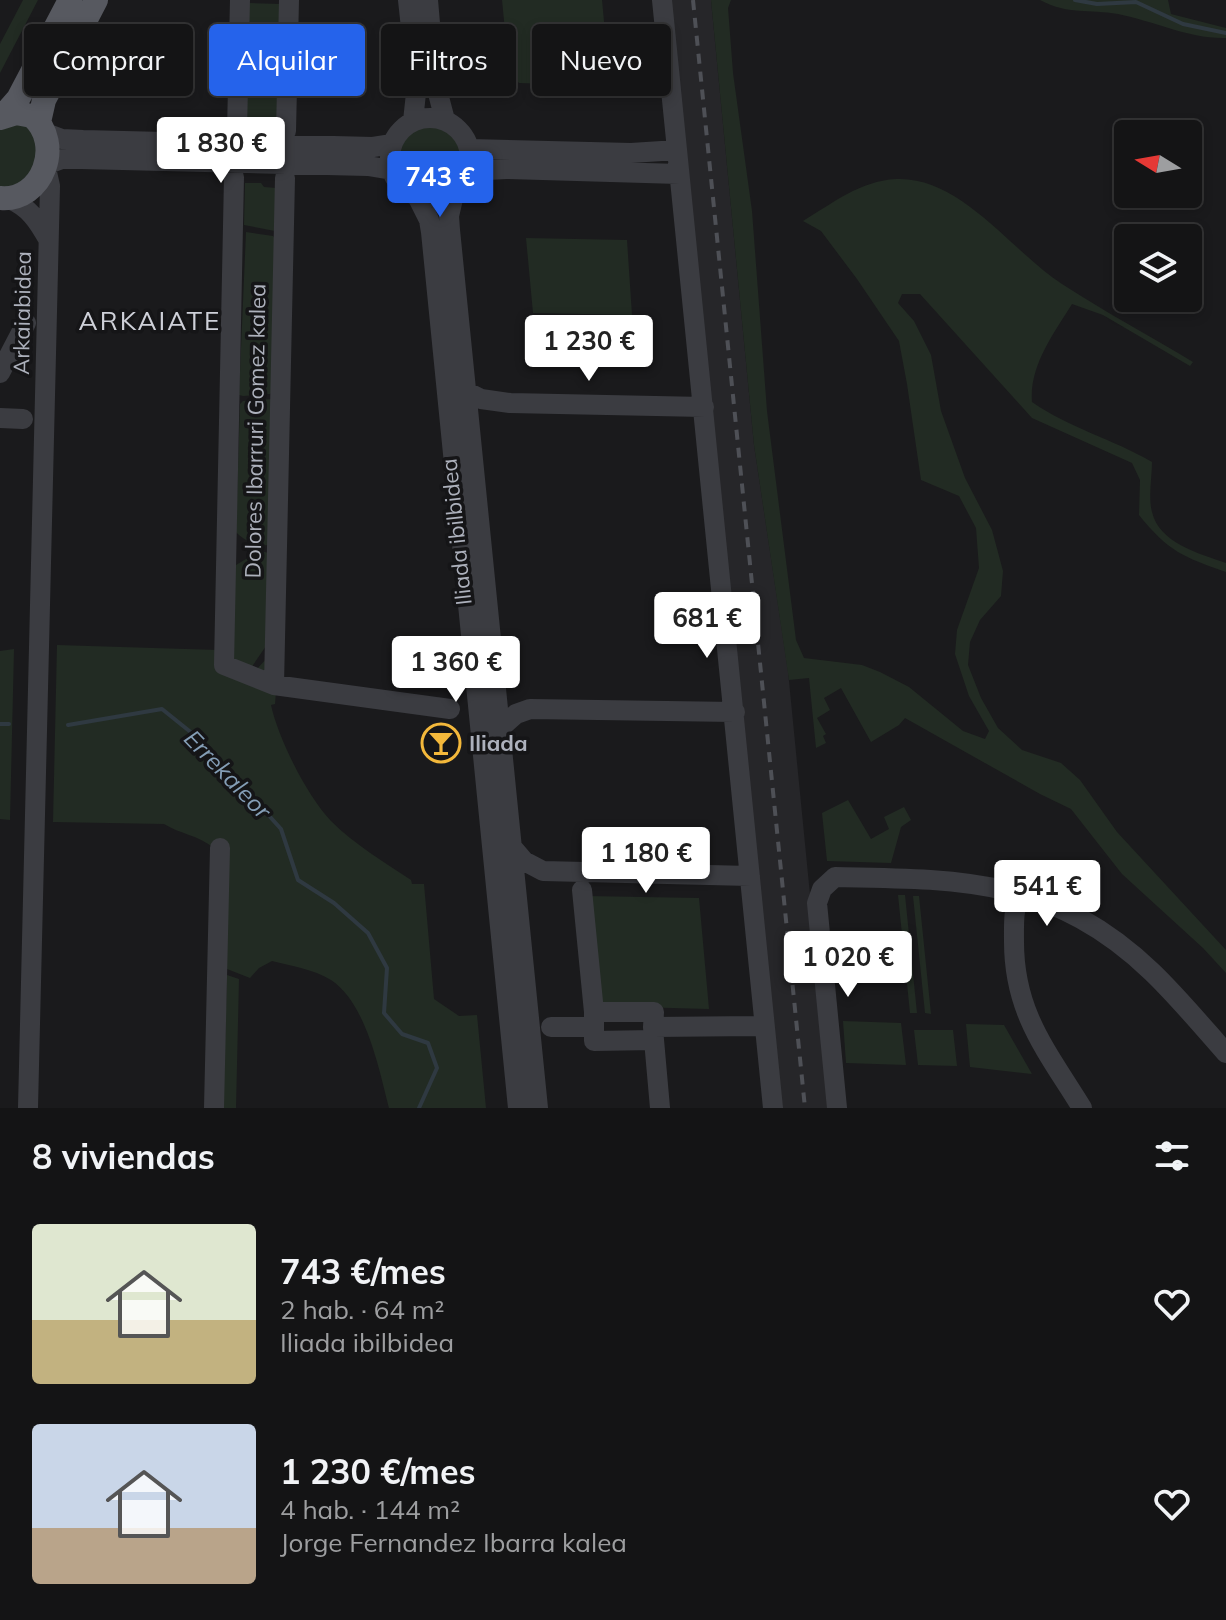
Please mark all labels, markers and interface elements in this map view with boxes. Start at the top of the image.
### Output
chip: Comprar [24,24,193,96]
chip: Alquilar [209,24,365,96]
chip: Filtros [381,24,516,96]
chip: Nuevo [532,24,671,96]
pin: 1 830 € [147,117,295,185]
north arrow [1114,120,1202,208]
map controls [1114,120,1202,312]
text: 1 830 € [175,126,267,159]
pin: 743 € [384,151,496,219]
text: 743 € [405,160,475,193]
button: layers [1114,224,1202,312]
street label: Arkaiabidea [7,251,37,375]
street label: Dolores Ibarruri Gomez kalea [238,283,272,579]
district label: ARKAIATE [79,304,221,337]
pin: 1 230 € [515,315,663,383]
text: 1 230 € [543,324,635,357]
street label: Iliada ibilbidea [434,457,478,607]
pin: 681 € [651,592,763,660]
text: 681 € [672,601,742,634]
pin: 1 360 € [382,636,530,704]
text: 1 360 € [410,645,502,678]
bar icon: Iliada [420,722,462,764]
water label: Errekaleor [178,723,279,826]
place label: Iliada [469,729,528,757]
pin: 1 180 € [572,827,720,895]
text: 1 180 € [600,836,692,869]
pin: 541 € [991,860,1103,928]
text: 541 € [1012,869,1082,902]
pin: 1 020 € [774,931,922,999]
text: 1 020 € [802,940,894,973]
icon: filters [1150,1134,1194,1178]
text: 8 viviendas [32,1135,215,1178]
text: 743 €/mes [280,1250,446,1293]
icon: home [96,1256,192,1352]
icon: heart [1150,1282,1194,1326]
text: 2 hab. · 64 m² [280,1293,444,1326]
text: Iliada ibilbidea [280,1326,454,1359]
text: 1 230 €/mes [280,1450,476,1493]
icon: home [96,1456,192,1552]
icon: heart [1150,1482,1194,1526]
text: 4 hab. · 144 m² [280,1493,460,1526]
text: Jorge Fernandez Ibarra kalea [280,1526,627,1559]

